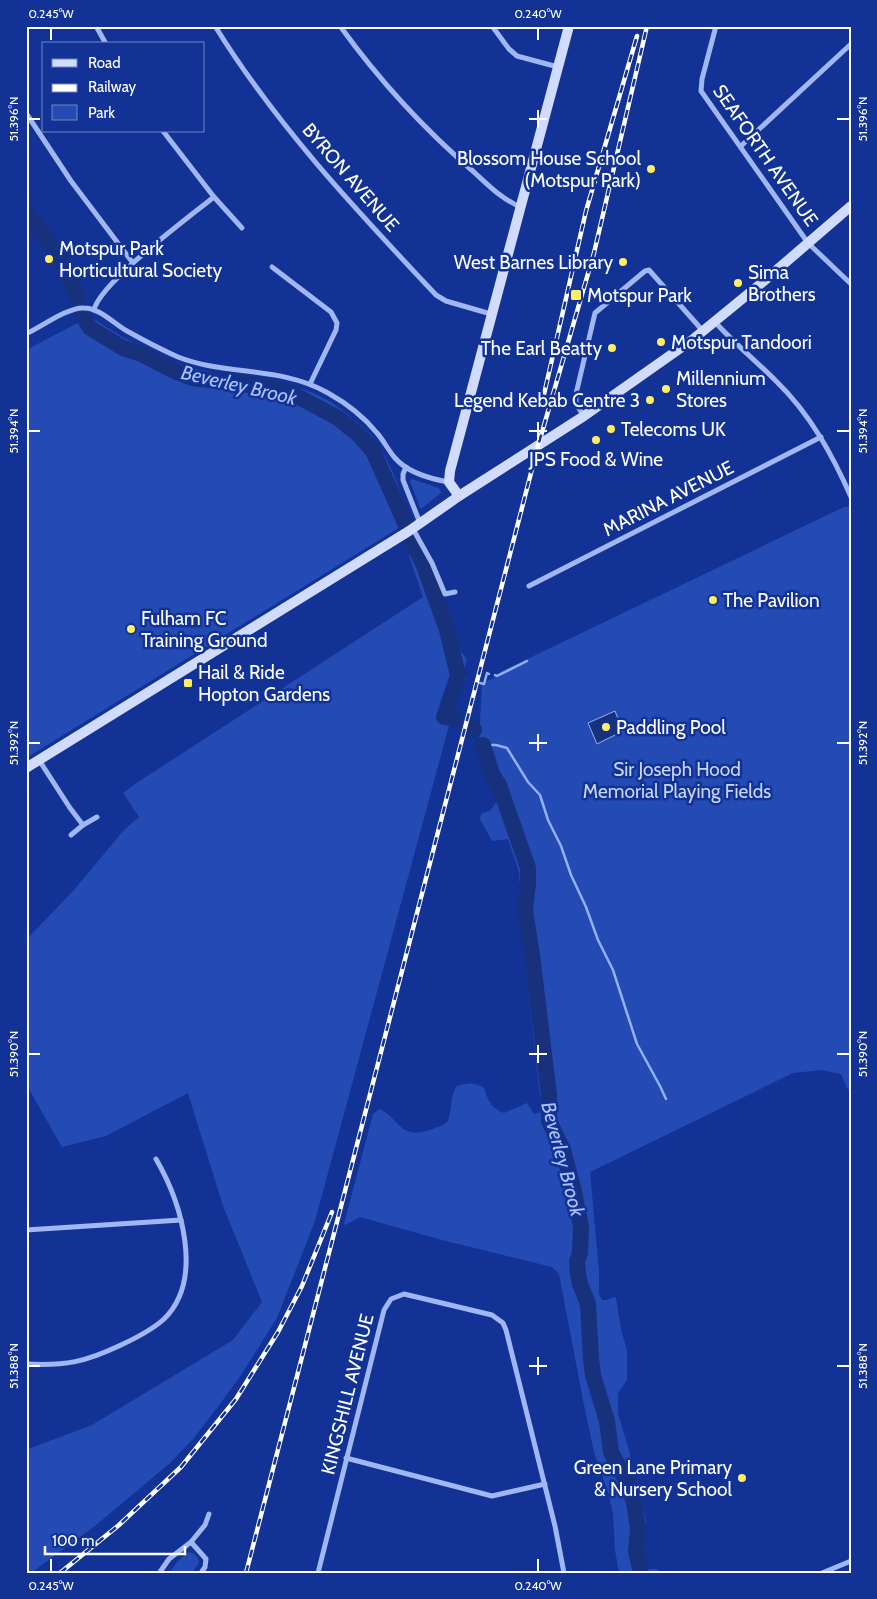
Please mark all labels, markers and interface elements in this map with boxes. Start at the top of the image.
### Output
text: 0.245°W [28,6,74,21]
text: 0.240°W [514,6,562,21]
legend [42,42,205,132]
text: Road [88,54,121,72]
text: Railway [88,78,137,96]
street label: SEAFORTH AVENUE [708,80,823,230]
text: 51.396°N [6,97,21,141]
text: 51.396°N [855,97,870,141]
text: Park [88,104,115,122]
street label: BYRON AVENUE [297,119,404,236]
place label: Blossom House School (Motspur Park) [457,147,642,192]
marker: Blossom House School (Motspur Park) [645,163,657,175]
place label: Motspur Park Horticultural Society [59,237,222,282]
place label: West Barnes Library [454,251,613,274]
marker: Motspur Park Horticultural Society [43,253,55,265]
marker: West Barnes Library [617,256,629,268]
place label: Sima Brothers [748,261,816,306]
marker: Sima Brothers [732,277,744,289]
place label: Motspur Park [587,284,692,307]
marker: Motspur Park [569,288,583,302]
place label: Motspur Tandoori [671,331,812,354]
marker: Motspur Tandoori [655,336,667,348]
place label: The Earl Beatty [481,337,602,360]
marker: The Earl Beatty [606,342,618,354]
water label: Beverley Brook [179,360,300,410]
place label: Millennium Stores [676,367,766,412]
marker: Millennium Stores [660,383,672,395]
place label: Legend Kebab Centre 3 [454,389,640,412]
marker: Legend Kebab Centre 3 [644,394,656,406]
text: 51.394°N [6,409,21,453]
text: 51.394°N [855,409,870,453]
place label: Telecoms UK [621,418,726,441]
marker: Telecoms UK [605,423,617,435]
marker: JPS Food & Wine [590,434,602,446]
place label: JPS Food & Wine [528,448,663,471]
street label: MARINA AVENUE [599,456,737,541]
place label: The Pavilion [723,589,820,612]
marker: The Pavilion [707,594,719,606]
place label: Fulham FC Training Ground [141,607,267,652]
marker: Fulham FC Training Ground [125,623,137,635]
place label: Hail & Ride Hopton Gardens [198,661,330,706]
marker: Hail & Ride Hopton Gardens [182,677,194,689]
place label: Paddling Pool [616,716,726,739]
text: 51.392°N [6,721,21,765]
marker: Paddling Pool [600,721,612,733]
text: 51.392°N [855,721,870,765]
park label: Sir Joseph Hood Memorial Playing Fields [583,758,771,803]
text: 51.390°N [6,1031,21,1077]
text: 51.390°N [855,1031,870,1077]
water label: Beverley Brook [536,1099,590,1220]
street label: KINGSHILL AVENUE [316,1311,379,1477]
text: 51.388°N [6,1343,21,1389]
text: 51.388°N [855,1343,870,1389]
place label: Green Lane Primary & Nursery School [574,1456,733,1501]
marker: Green Lane Primary & Nursery School [736,1472,748,1484]
scale bar [45,1524,185,1556]
text: 100 m [52,1532,94,1550]
text: 0.245°W [28,1578,74,1593]
text: 0.240°W [514,1578,562,1593]

